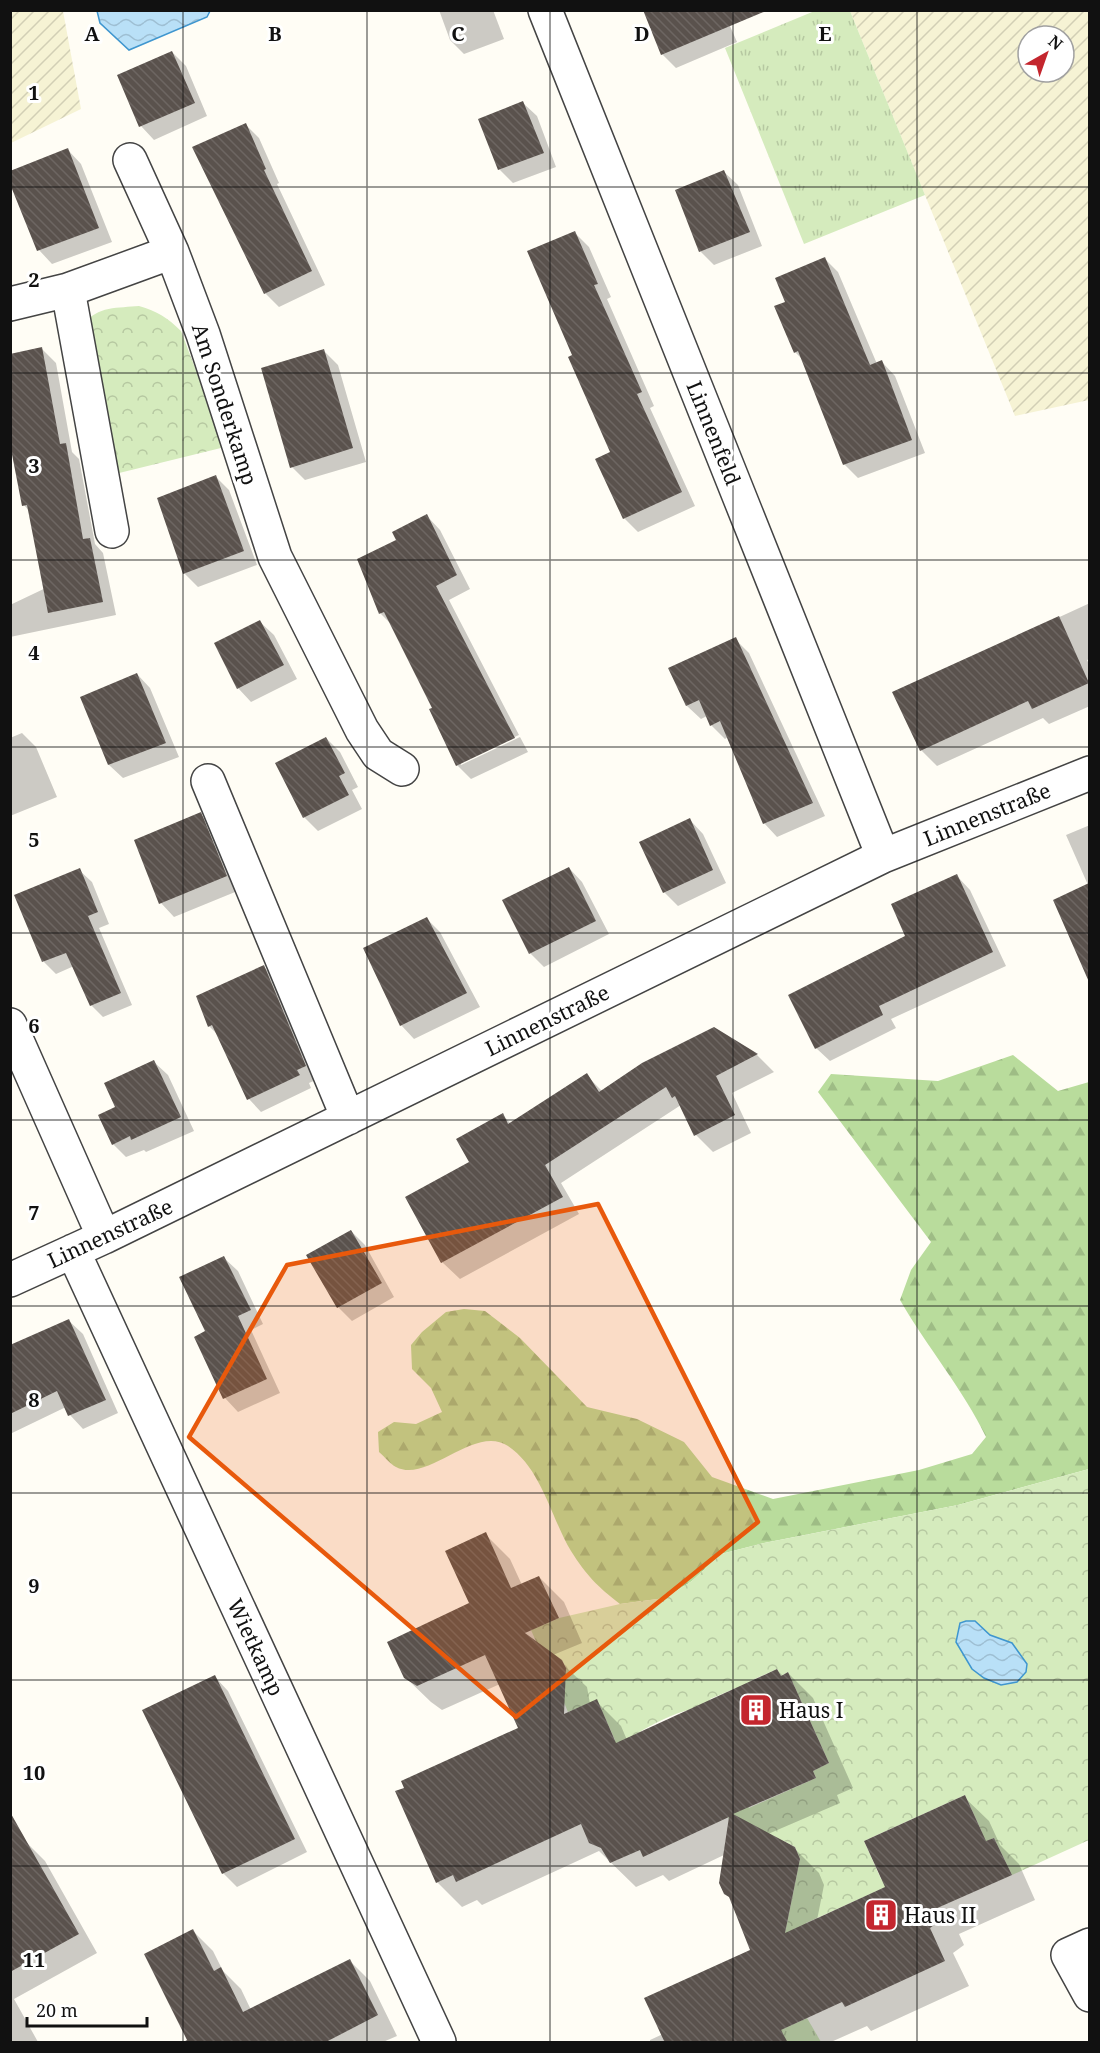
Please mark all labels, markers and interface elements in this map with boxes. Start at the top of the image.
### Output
text: A [84,20,100,47]
text: B [268,20,282,47]
text: C [451,20,465,47]
text: D [634,20,650,47]
text: E [818,20,832,47]
north arrow [1016,24,1076,84]
text: N [1044,30,1068,55]
text: 1 [28,79,40,106]
text: 2 [28,266,40,293]
street label: Am Sonderkamp [186,320,264,488]
street label: Linnenfeld [680,377,748,489]
text: 3 [28,452,40,479]
text: 4 [28,639,40,666]
street label: Linnenstraße [919,776,1055,852]
text: 5 [28,826,40,853]
street label: Linnenstraße [480,978,614,1062]
text: 6 [28,1012,40,1039]
street label: Linnenstraße [43,1192,177,1274]
text: 7 [28,1199,40,1226]
text: 8 [28,1386,40,1413]
text: 9 [28,1572,40,1599]
street label: Wietkamp [221,1594,291,1700]
building icon: Haus I [738,1692,774,1728]
place label: Haus I [779,1696,843,1724]
text: 10 [23,1759,45,1786]
building icon: Haus II [863,1897,899,1933]
place label: Haus II [904,1901,976,1929]
text: 11 [23,1946,45,1973]
scale bar [27,1990,147,2028]
text: 20 m [36,1998,78,2022]

